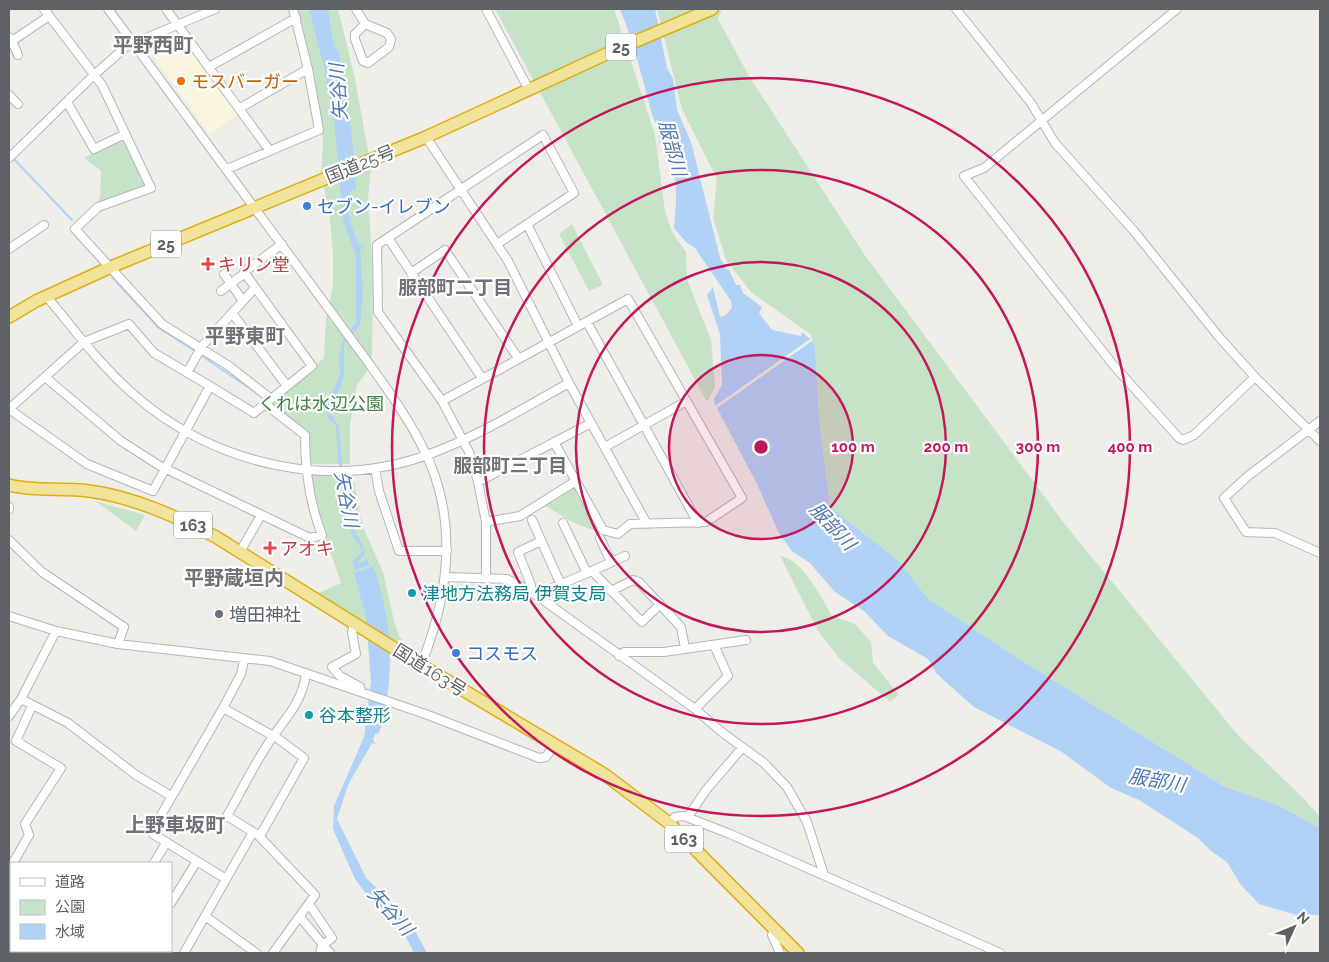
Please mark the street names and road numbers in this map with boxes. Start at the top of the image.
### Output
road number: 25 [606,34,636,61]
street label: 国道25号 [322,141,398,187]
road number: 25 [151,230,181,258]
road number: 163 [174,512,212,538]
street label: 国道163号 [390,639,470,701]
road number: 163 [665,826,703,852]

